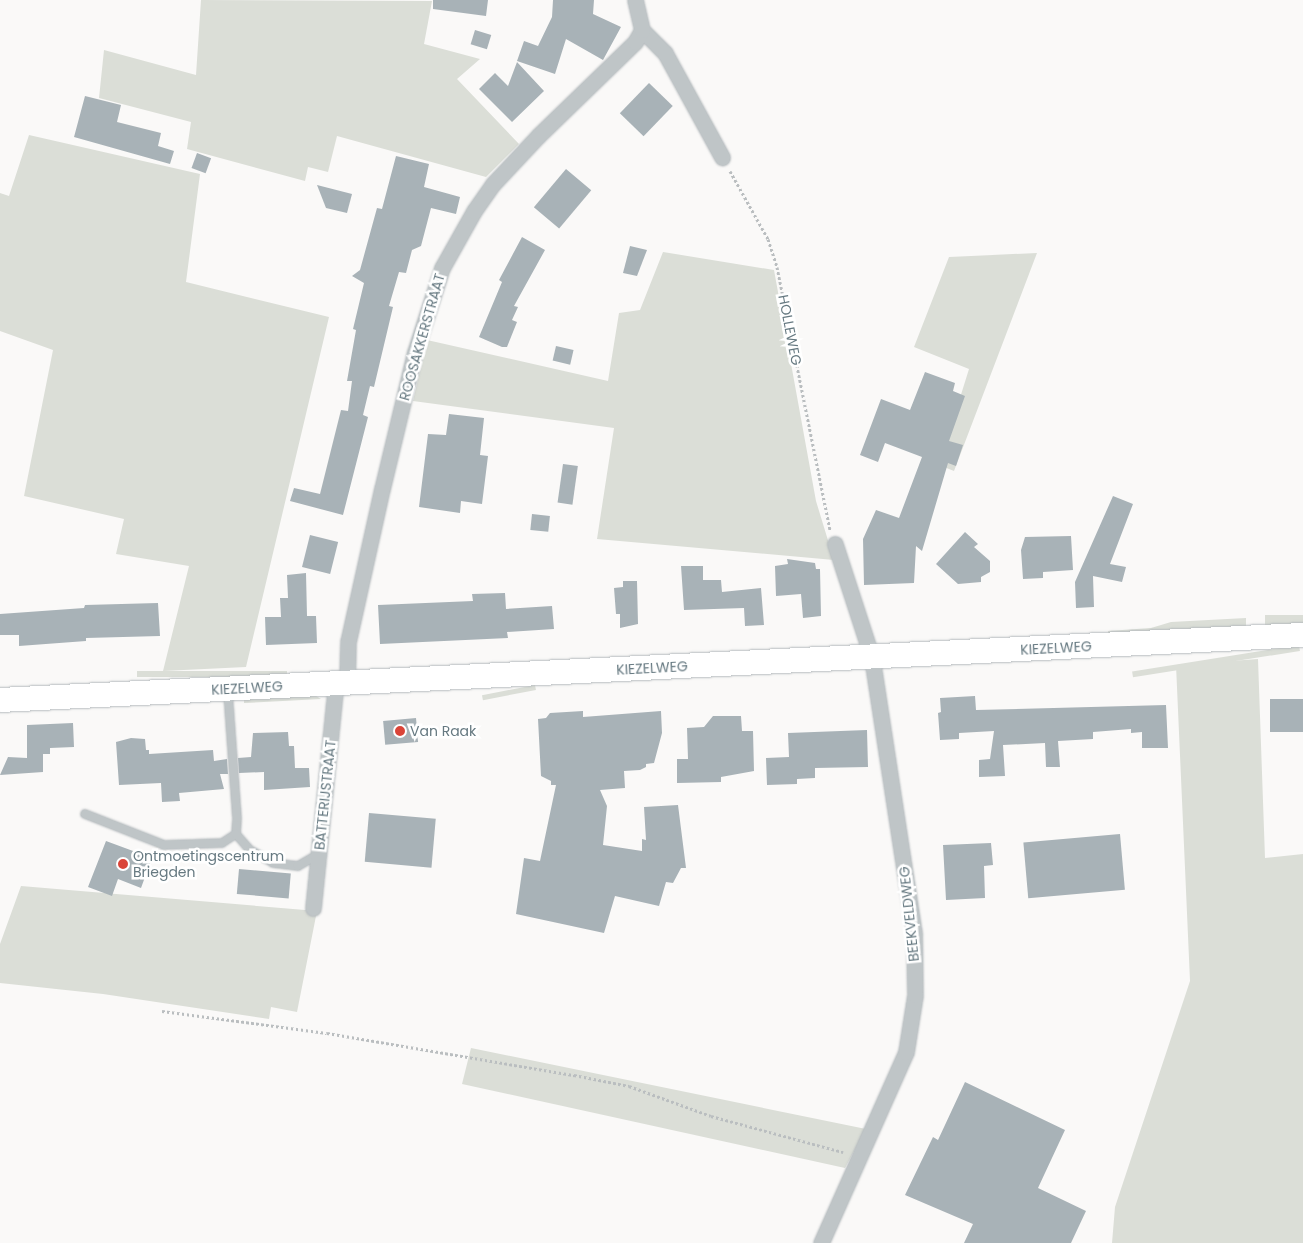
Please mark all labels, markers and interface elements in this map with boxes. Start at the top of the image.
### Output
street label: ROOSAKKERSTRAAT [396,272,448,402]
street label: HOLLEWEG [775,293,805,367]
street label: KIEZELWEG [1020,638,1092,658]
street label: KIEZELWEG [616,658,688,678]
street label: KIEZELWEG [211,678,283,698]
place label: Van Raak [410,723,476,739]
marker: Van Raak [394,725,406,737]
street label: BATTERIJSTRAAT [311,739,339,851]
place label: Ontmoetingscentrum Briegden [133,848,284,880]
marker: Ontmoetingscentrum Briegden [117,858,129,870]
street label: BEEKVELDWEG [896,866,922,962]

